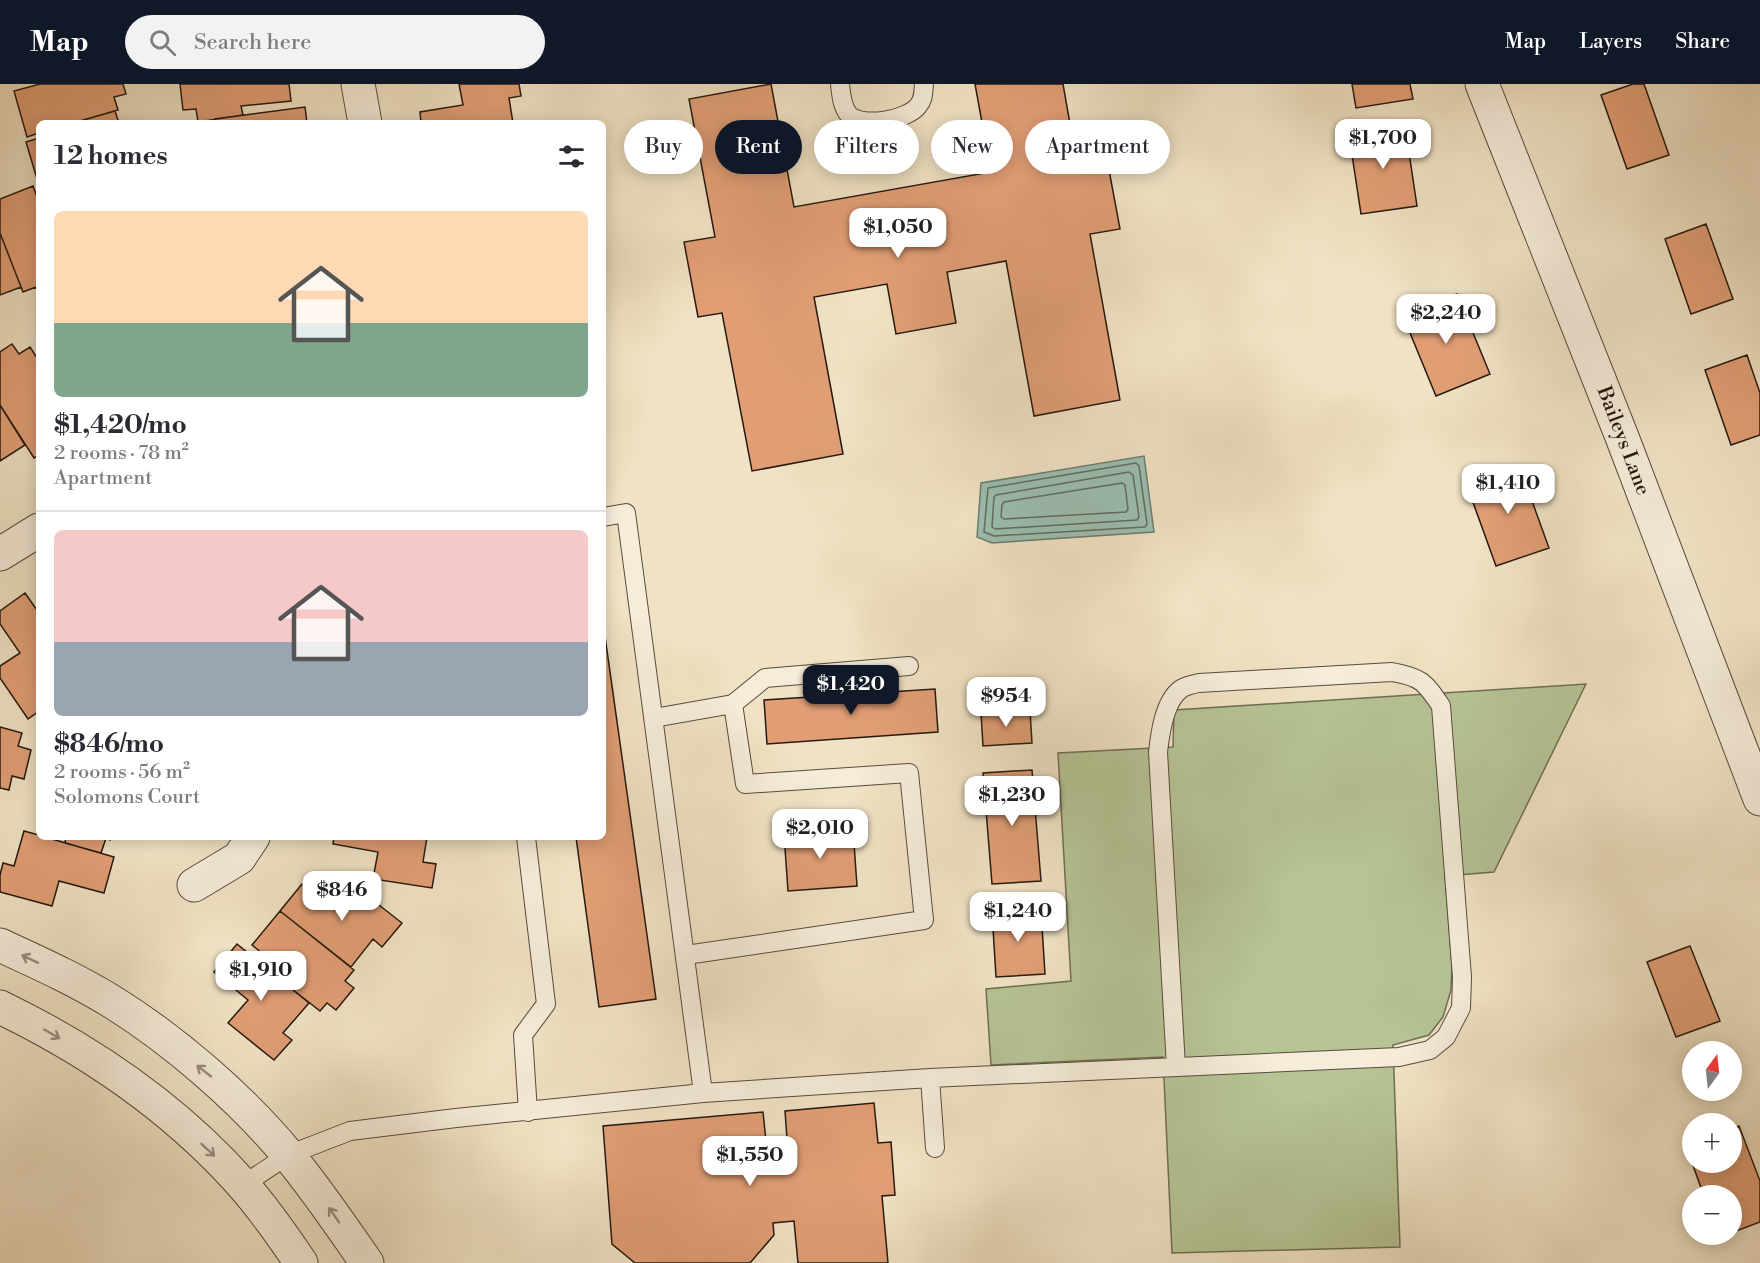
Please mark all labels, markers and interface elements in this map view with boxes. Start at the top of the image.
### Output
search box [125,15,545,69]
text: Map [30,25,89,60]
icon: search [146,26,179,59]
text: Search here [194,29,311,56]
text: Map [1505,29,1546,55]
text: Layers [1579,29,1642,55]
text: Share [1675,29,1730,55]
pin: $1,700 [1334,119,1432,170]
chip: Buy [624,120,703,174]
chip: Rent [715,120,802,174]
chip: Filters [814,120,919,174]
chip: New [931,120,1013,174]
chip: Apartment [1025,120,1170,174]
text: $1,700 [1349,126,1417,151]
text: 12 homes [54,140,168,172]
icon: filters [555,140,588,173]
pin: $1,050 [849,208,947,259]
text: $1,050 [863,215,933,240]
icon: home [267,250,375,358]
pin: $2,240 [1397,294,1495,345]
text: $2,240 [1410,301,1482,326]
street label: Baileys Lane [1590,382,1655,499]
text: $1,420/mo [54,409,187,441]
text: 2 rooms · 78 m² [54,441,189,466]
pin: $1,410 [1459,464,1557,515]
text: Apartment [54,466,152,491]
text: $1,410 [1476,471,1540,496]
icon: home [267,569,375,677]
pin: $1,420 [802,665,900,716]
text: $1,420 [817,672,885,697]
pin: $954 [970,677,1042,728]
text: $954 [981,684,1031,709]
text: $846/mo [54,728,164,760]
text: 2 rooms · 56 m² [54,760,190,785]
pin: $1,230 [963,776,1061,827]
text: $1,230 [979,783,1045,808]
text: Solomons Court [54,785,200,810]
pin: $2,010 [771,809,869,860]
text: $2,010 [786,816,854,841]
pin: $846 [306,871,378,922]
text: $846 [317,878,367,903]
pin: $1,240 [969,892,1067,943]
text: $1,240 [984,899,1052,924]
pin: $1,910 [212,951,310,1002]
one-way arrow [22,952,40,964]
text: $1,910 [229,958,293,983]
one-way arrow [43,1028,60,1040]
north arrow [1682,1041,1742,1101]
map controls [1682,1041,1742,1245]
one-way arrow [196,1064,212,1077]
button: + [1682,1113,1742,1173]
pin: $1,550 [701,1136,799,1187]
one-way arrow [200,1143,215,1157]
text: $1,550 [716,1143,784,1168]
button: − [1682,1185,1742,1245]
one-way arrow [328,1207,340,1224]

